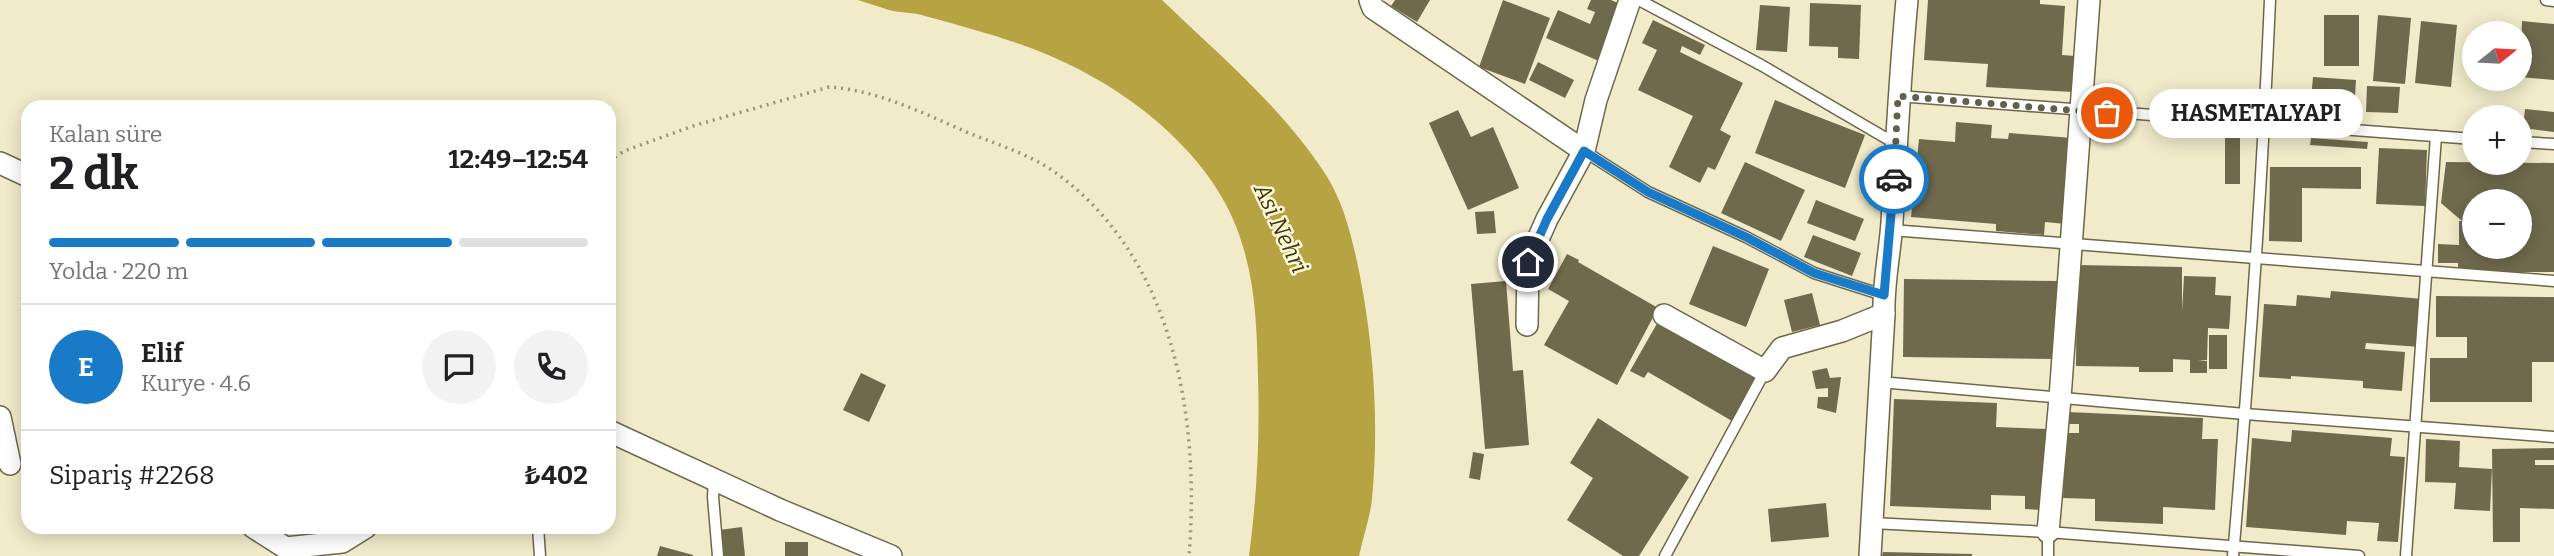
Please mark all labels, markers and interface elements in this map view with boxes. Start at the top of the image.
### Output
north arrow [2462,21,2532,91]
map controls [2462,21,2532,259]
pin [2077,83,2137,143]
callout: HASMETALYAPI [2149,88,2362,138]
icon: bag [2088,94,2126,132]
text: HASMETALYAPI [2171,99,2341,127]
button: + [2462,105,2532,175]
text: Kalan süre [49,120,162,148]
text: 12:49–12:54 [448,144,588,175]
courier [1859,144,1929,214]
text: 2 dk [49,146,138,201]
icon: car [1875,160,1913,198]
water label: Asi Nehri [1248,178,1314,278]
button: − [2462,189,2532,259]
pin [1498,232,1558,292]
icon: home [1509,243,1547,281]
text: Yolda · 220 m [49,257,188,285]
button: chat [422,330,496,404]
button: phone [514,330,588,404]
text: Elif [141,338,183,369]
text: E [78,352,94,383]
text: Kurye · 4.6 [141,369,251,397]
text: Sipariş #2268 [49,460,215,491]
text: ₺402 [524,460,588,491]

